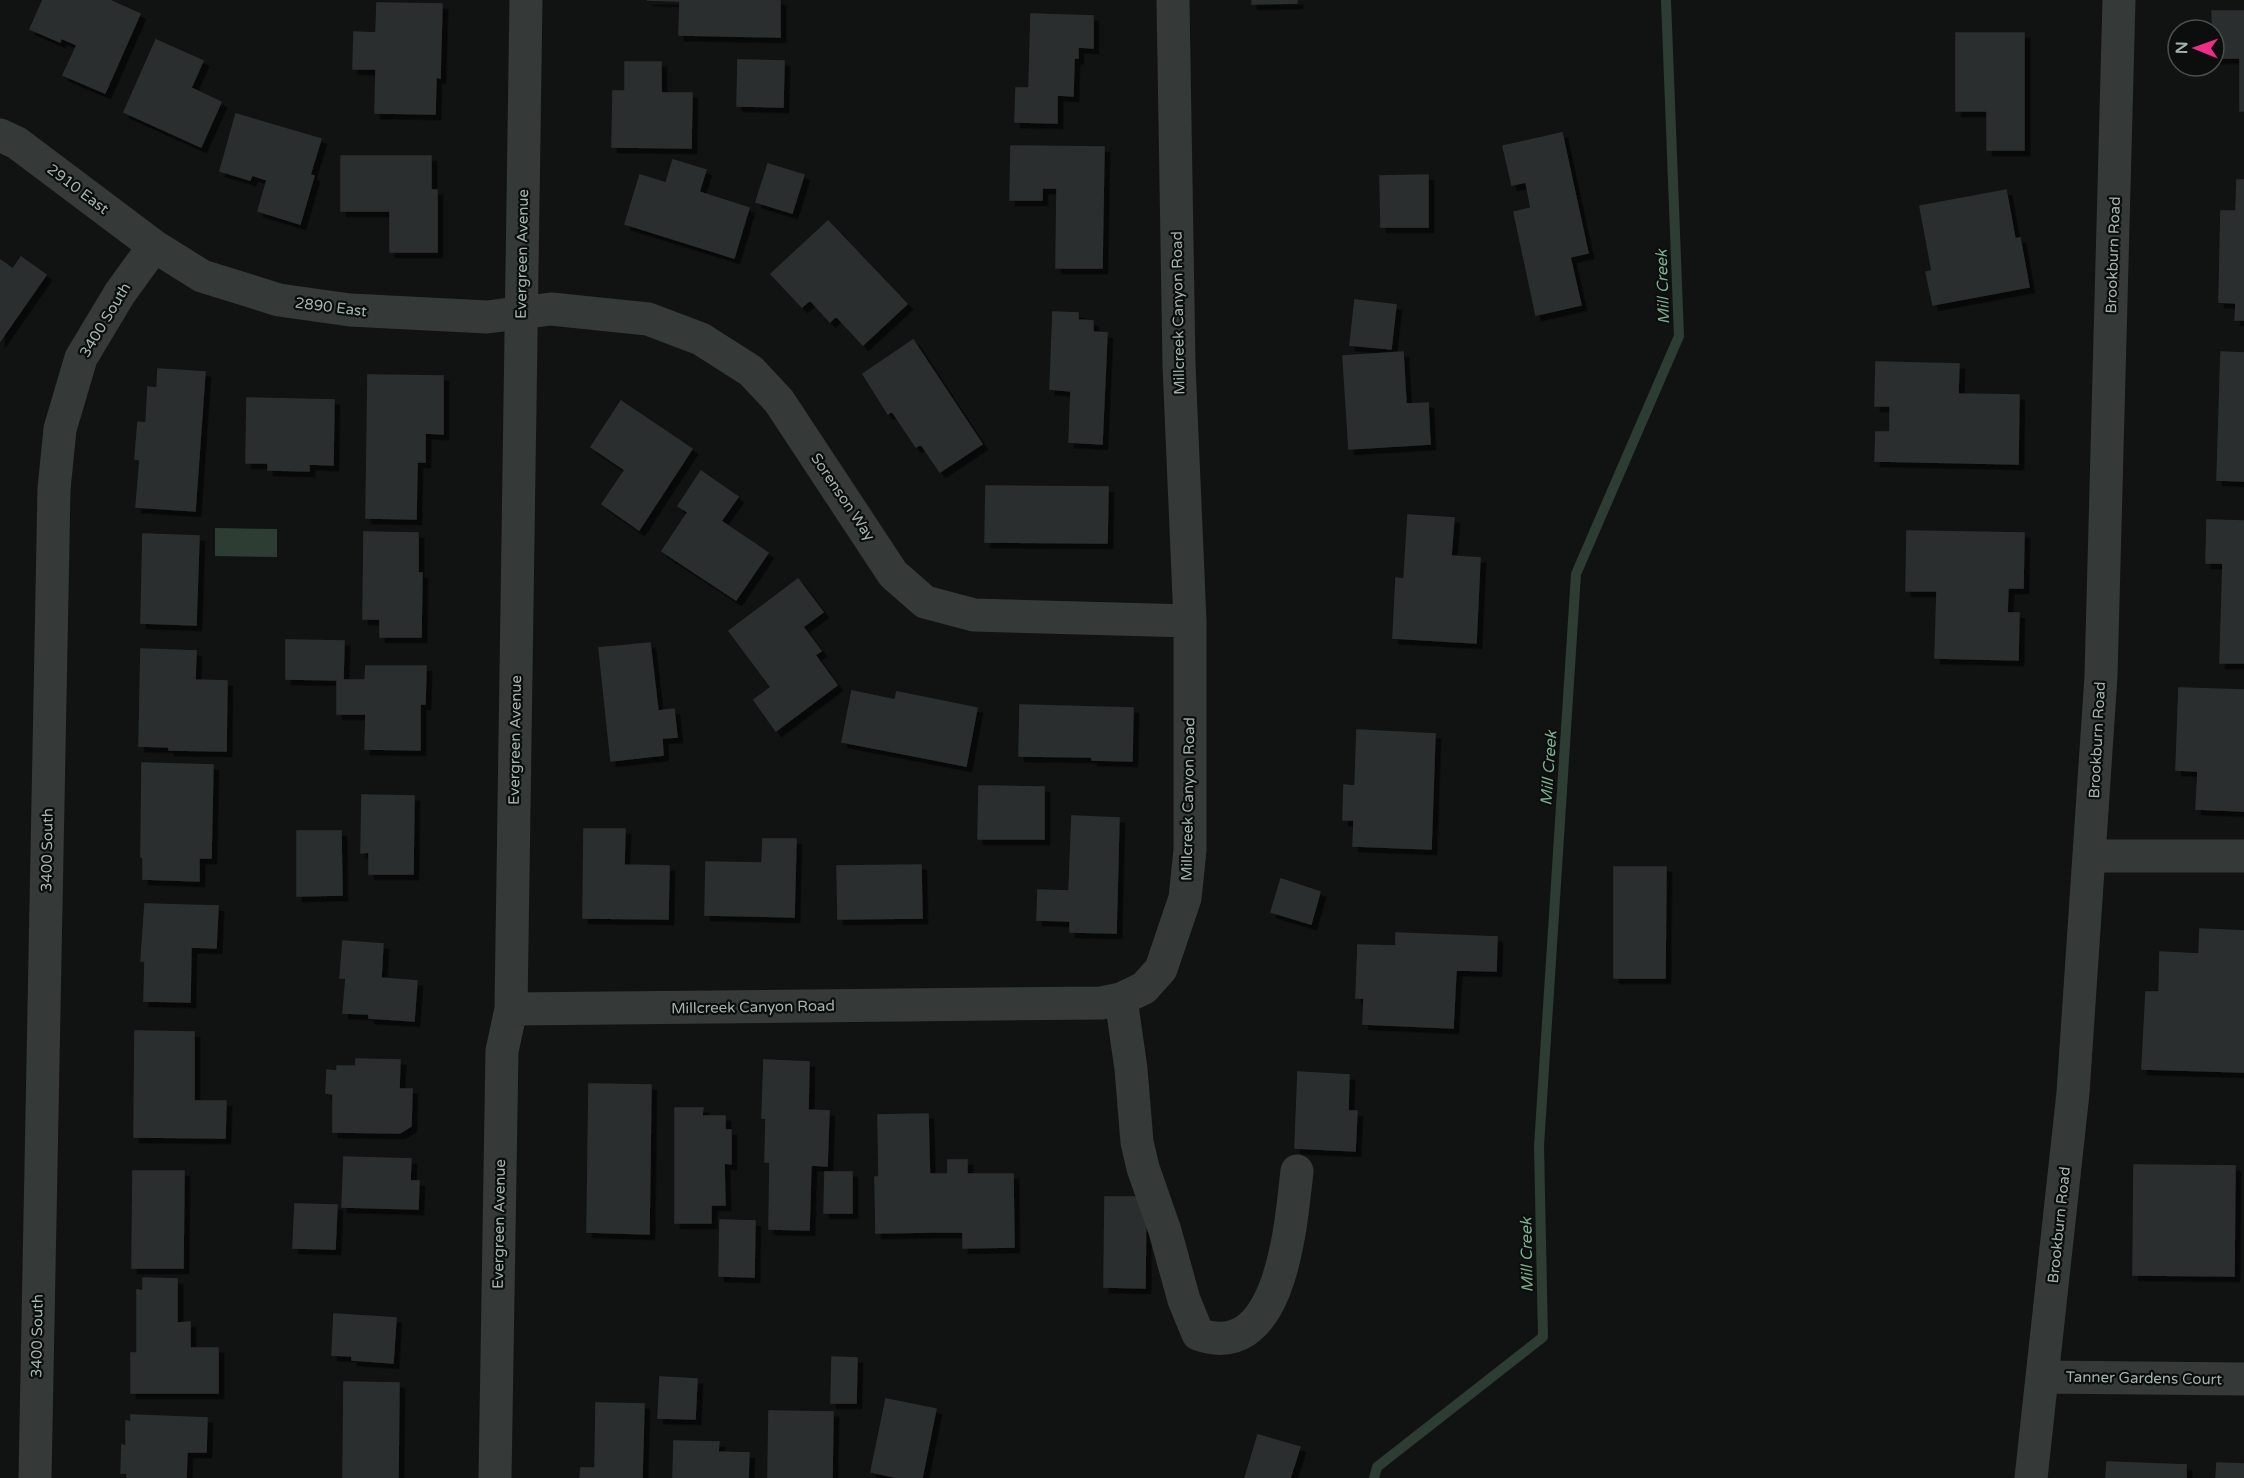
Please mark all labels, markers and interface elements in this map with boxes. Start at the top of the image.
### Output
north arrow [2166,18,2226,78]
text: N [2172,41,2192,54]
street label: 2910 East [44,160,113,218]
street label: Evergreen Avenue [512,189,532,319]
street label: Brookburn Road [2102,196,2124,314]
street label: Millcreek Canyon Road [1168,231,1188,395]
water label: Mill Creek [1652,248,1674,325]
street label: 3400 South [76,279,134,361]
street label: 2890 East [294,294,368,320]
street label: Sorenson Way [807,450,879,544]
street label: Evergreen Avenue [505,675,525,805]
street label: Brookburn Road [2085,681,2109,799]
street label: Millcreek Canyon Road [1178,717,1198,881]
water label: Mill Creek [1536,729,1562,806]
street label: 3400 South [37,808,57,892]
street label: Millcreek Canyon Road [671,997,835,1017]
street label: Evergreen Avenue [489,1159,509,1289]
street label: Brookburn Road [2044,1166,2074,1284]
water label: Mill Creek [1516,1216,1538,1293]
street label: 3400 South [27,1294,47,1378]
street label: Tanner Gardens Court [2066,1368,2223,1388]

